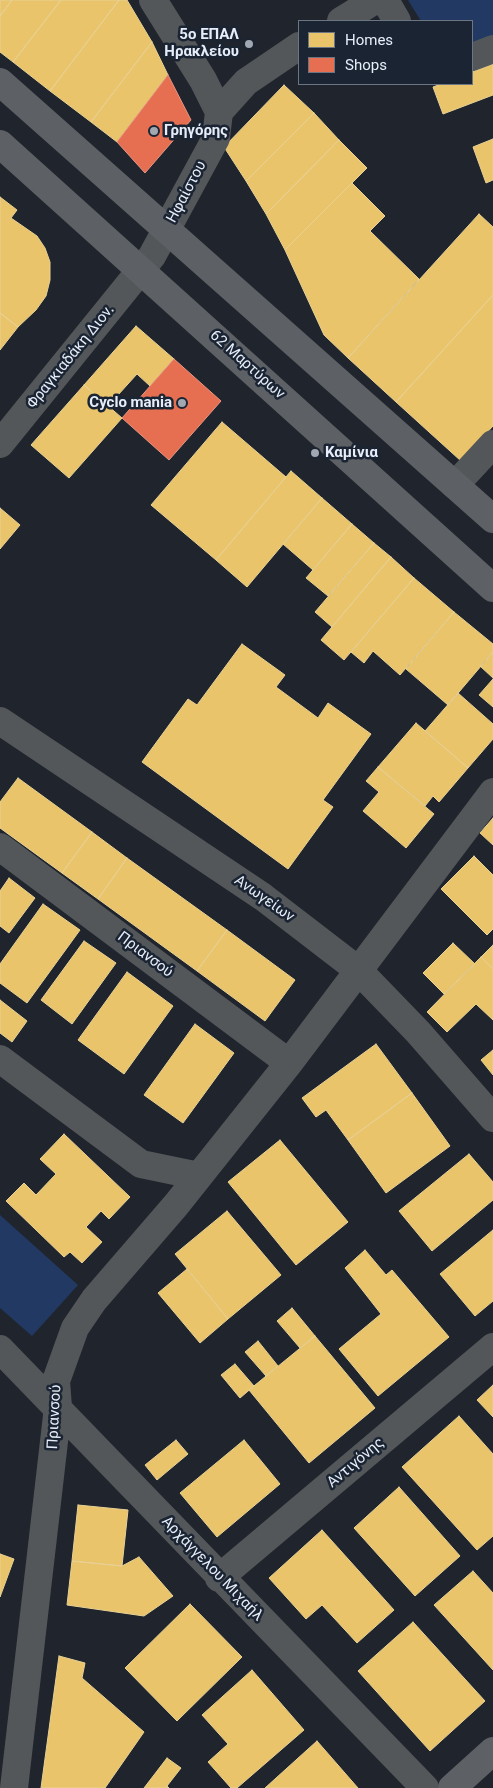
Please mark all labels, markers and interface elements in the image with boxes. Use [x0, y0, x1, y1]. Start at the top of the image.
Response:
legend [298, 20, 473, 85]
place label: 5ο ΕΠΑΛ Ηρακλείου [164, 26, 239, 61]
text: Homes [345, 31, 393, 49]
marker: 5ο ΕΠΑΛ Ηρακλείου [243, 38, 255, 50]
text: Shops [345, 56, 387, 74]
place label: Γρηγόρης [164, 122, 228, 140]
marker: Γρηγόρης [148, 125, 160, 137]
street label: Ηφαίστου [163, 158, 211, 226]
street label: Φραγκιαδάκη Διον. [24, 301, 118, 413]
street label: 62 Μαρτύρων [206, 327, 288, 403]
place label: Cyclo mania [89, 394, 172, 412]
marker: Cyclo mania [176, 397, 188, 409]
place label: Καμίνια [325, 444, 378, 462]
marker: Καμίνια [309, 447, 321, 459]
street label: Ανωγείων [231, 872, 297, 926]
street label: Πριανσού [114, 928, 176, 982]
street label: Πριανσού [44, 1384, 66, 1450]
street label: Αντιγόνης [324, 1434, 388, 1492]
street label: Αρχάγγελου Μιχαήλ [157, 1513, 267, 1625]

